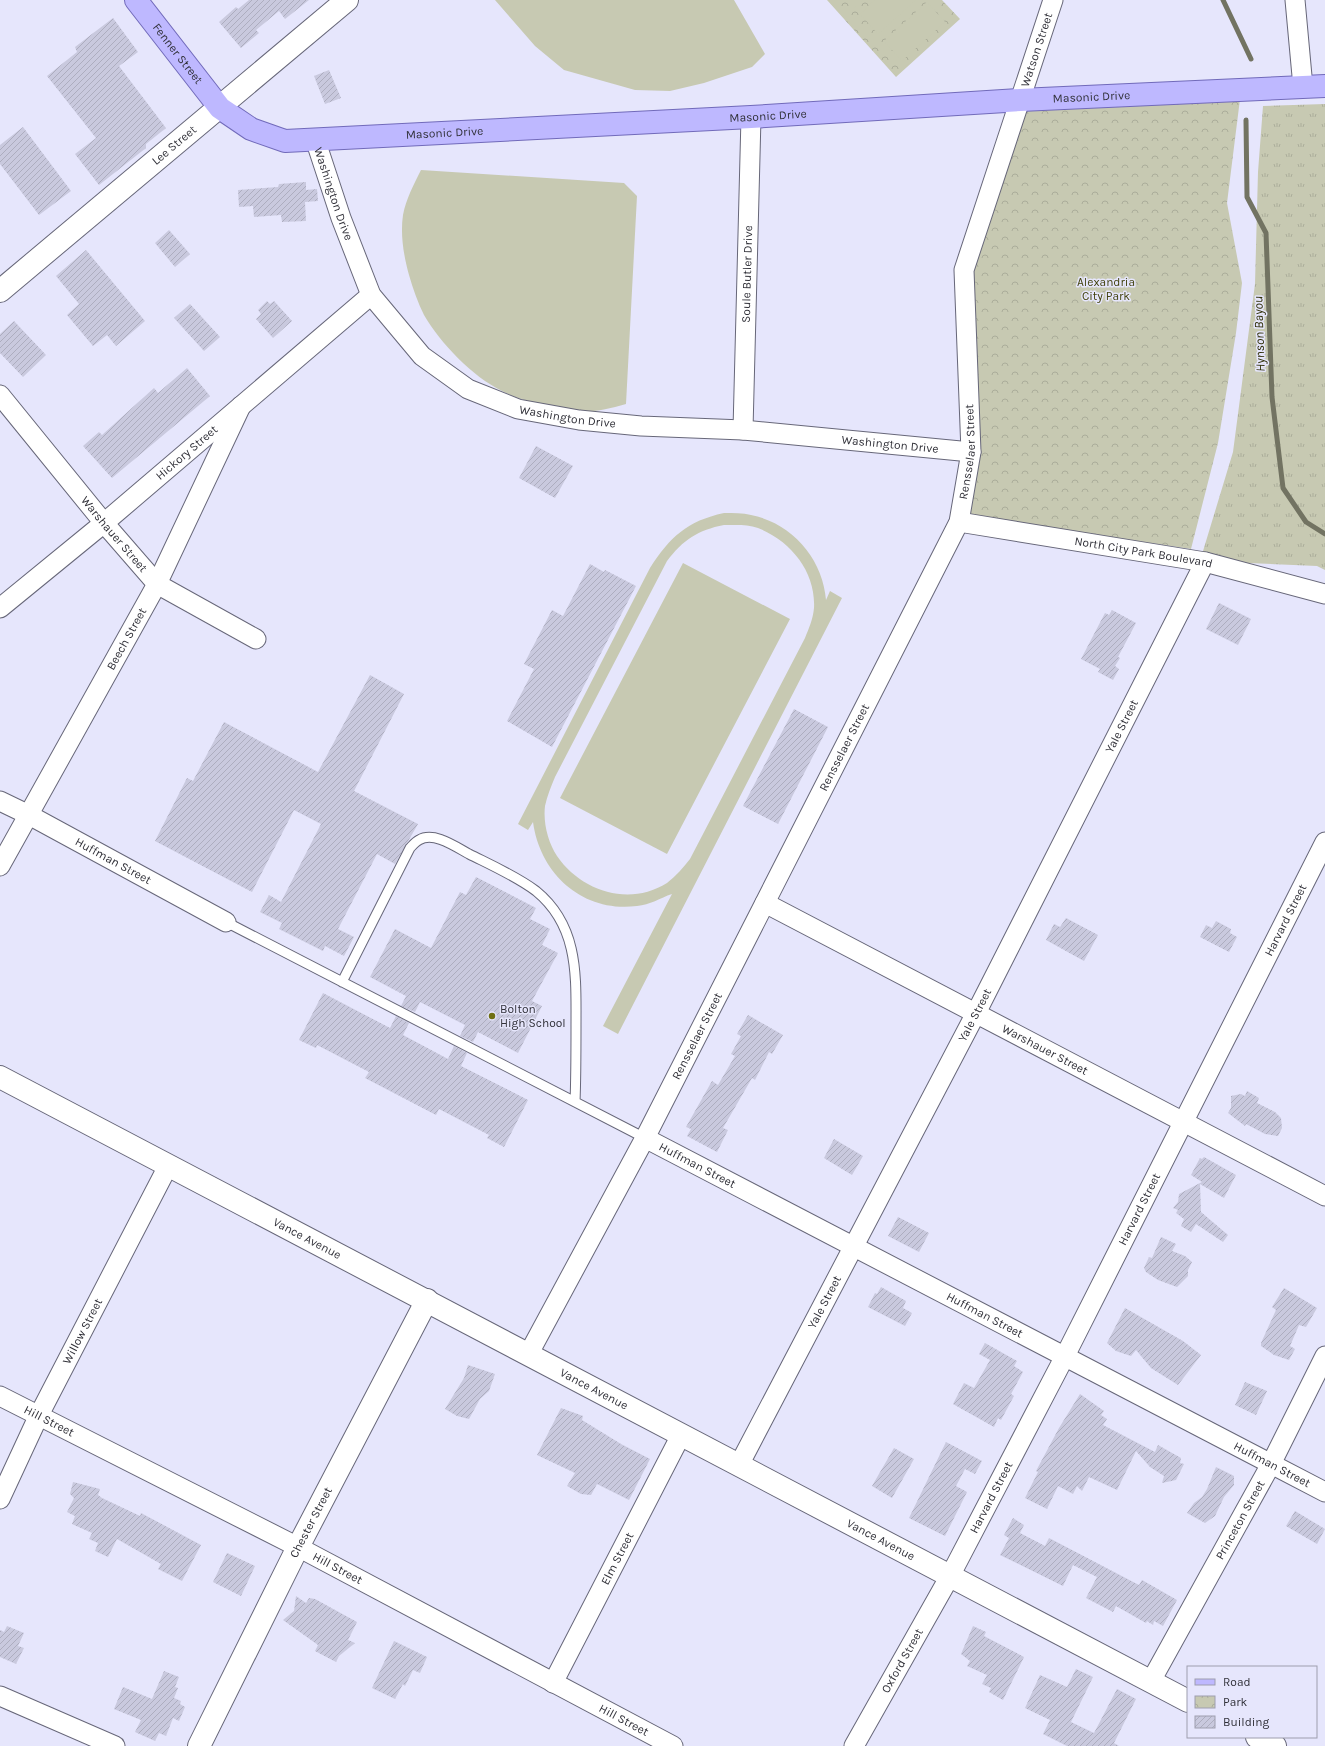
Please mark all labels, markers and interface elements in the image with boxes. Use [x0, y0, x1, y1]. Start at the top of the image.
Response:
street label: Watson Street [1018, 10, 1056, 89]
street label: Fenner Street [150, 21, 206, 87]
street label: Masonic Drive [1052, 88, 1131, 105]
street label: Masonic Drive [729, 106, 807, 125]
street label: Lee Street [149, 122, 199, 168]
street label: Masonic Drive [405, 124, 484, 142]
street label: Washington Drive [311, 146, 356, 242]
street label: Soule Butler Drive [739, 225, 755, 323]
park label: Alexandria City Park [1077, 275, 1135, 303]
water label: Hynson Bayou [1250, 296, 1268, 372]
street label: Washington Drive [518, 402, 616, 431]
street label: Rensselaer Street [956, 403, 978, 500]
street label: Hickory Street [153, 422, 221, 483]
street label: Washington Drive [841, 433, 939, 456]
street label: Warshauer Street [78, 493, 151, 575]
street label: North City Park Boulevard [1073, 534, 1214, 571]
street label: Beech Street [104, 605, 150, 672]
street label: Yale Street [1102, 697, 1141, 755]
street label: Rensselaer Street [816, 701, 872, 793]
street label: Huffman Street [73, 834, 154, 887]
street label: Harvard Street [1261, 881, 1310, 958]
street label: Yale Street [955, 986, 994, 1044]
street label: Rensselaer Street [669, 990, 725, 1082]
place label: Bolton High School [500, 1002, 566, 1030]
marker: Bolton High School [487, 1011, 497, 1021]
street label: Warshauer Street [1000, 1021, 1091, 1078]
street label: Huffman Street [657, 1140, 738, 1191]
street label: Harvard Street [1115, 1170, 1164, 1248]
street label: Vance Avenue [271, 1215, 344, 1262]
street label: Yale Street [805, 1273, 844, 1331]
street label: Huffman Street [944, 1289, 1026, 1341]
street label: Willow Street [60, 1296, 105, 1366]
street label: Vance Avenue [558, 1365, 631, 1413]
street label: Hill Street [22, 1402, 77, 1440]
street label: Huffman Street [1231, 1439, 1313, 1490]
street label: Harvard Street [967, 1459, 1016, 1536]
street label: Princeton Street [1213, 1478, 1268, 1562]
street label: Chester Street [287, 1484, 335, 1560]
street label: Vance Avenue [844, 1516, 917, 1563]
street label: Elm Street [598, 1530, 637, 1587]
street label: Hill Street [310, 1549, 365, 1587]
street label: Oxford Street [878, 1626, 926, 1695]
legend [1187, 1666, 1317, 1738]
text: Road [1223, 1675, 1251, 1689]
text: Park [1223, 1695, 1248, 1709]
street label: Hill Street [597, 1701, 652, 1739]
text: Building [1223, 1715, 1270, 1729]

